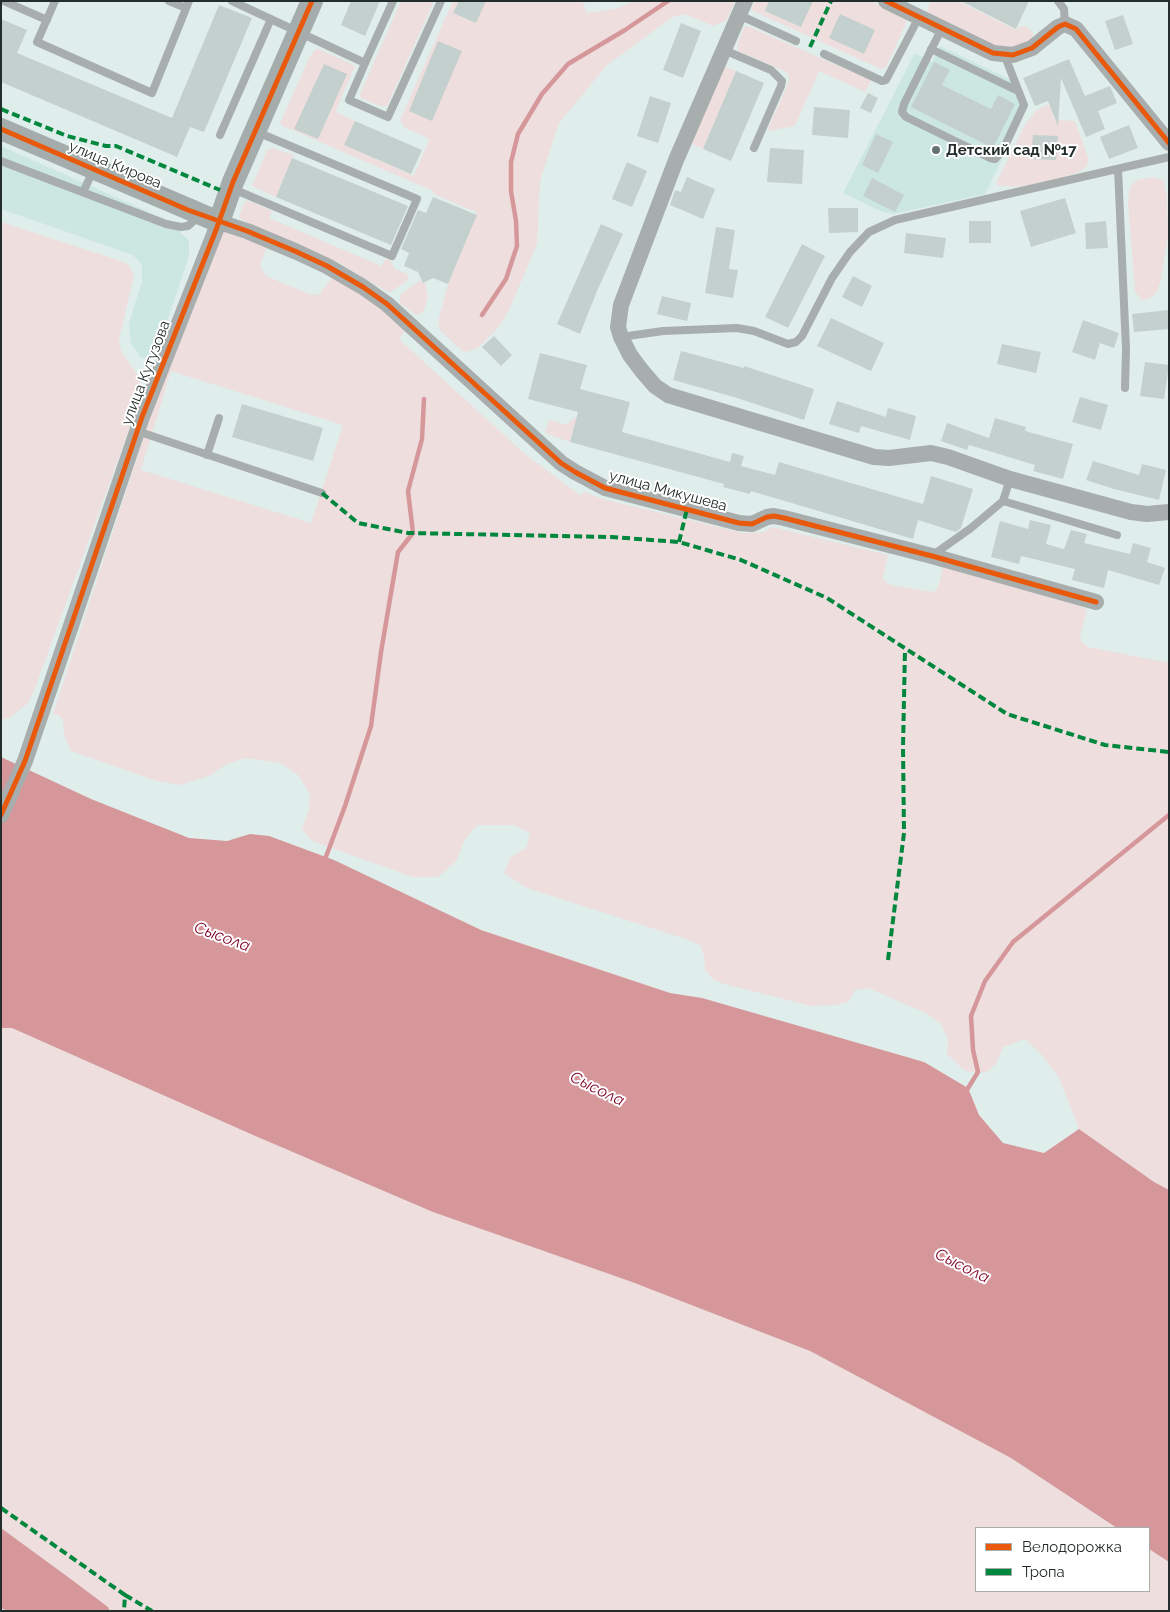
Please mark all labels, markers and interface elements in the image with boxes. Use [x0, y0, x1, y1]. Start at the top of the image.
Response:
street label: улица Кирова [66, 137, 164, 193]
place label: Детский сад №17 [946, 141, 1077, 159]
marker: Детский сад №17 [930, 144, 942, 156]
street label: улица Кутузова [118, 318, 174, 428]
street label: улица Микушева [607, 467, 729, 515]
water label: Сысола [191, 918, 253, 956]
water label: Сысола [567, 1068, 627, 1110]
water label: Сысола [932, 1245, 992, 1287]
legend [975, 1527, 1150, 1592]
text: Велодорожка [1022, 1538, 1122, 1556]
text: Тропа [1022, 1563, 1065, 1581]

